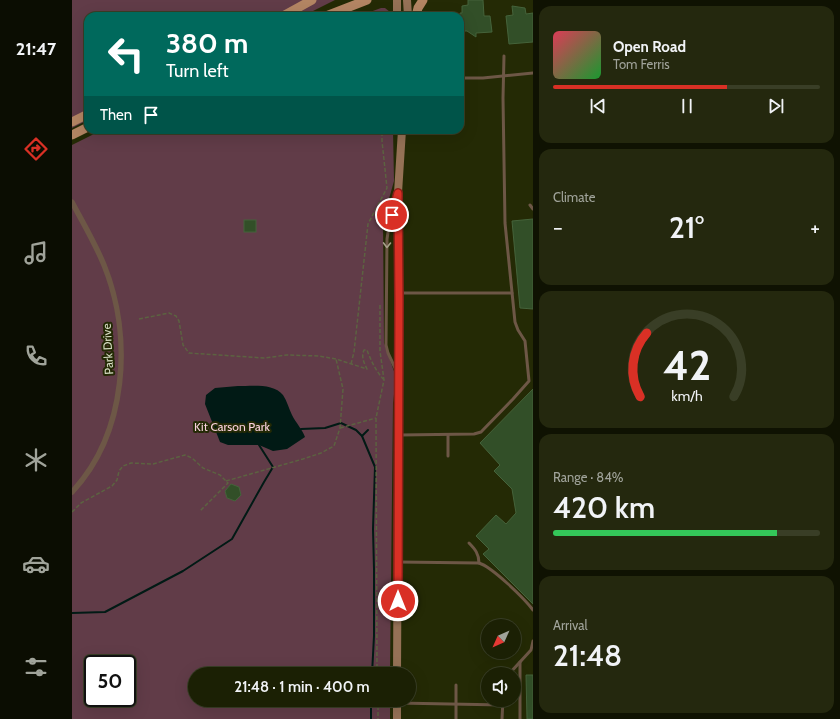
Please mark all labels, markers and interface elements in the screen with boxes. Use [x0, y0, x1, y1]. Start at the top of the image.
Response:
text: 380 m [166, 26, 248, 60]
icon: left [100, 28, 152, 80]
text: 21:47 [16, 38, 56, 60]
text: Open Road [613, 38, 686, 56]
text: Tom Ferris [613, 56, 670, 72]
text: Turn left [166, 60, 229, 82]
icon: previous [587, 95, 609, 117]
icon: pause [676, 95, 698, 117]
icon: next [765, 95, 787, 117]
icon: arrive [140, 104, 162, 126]
text: Then [100, 106, 132, 124]
icon: directions [22, 135, 50, 163]
text: Climate [553, 189, 595, 205]
pin [375, 198, 409, 232]
icon: arrive [381, 204, 403, 226]
text: 21° [669, 209, 704, 246]
text: − [553, 214, 563, 241]
text: + [810, 214, 820, 241]
icon: music [22, 239, 50, 267]
one-way arrow [383, 242, 391, 248]
street label: Park Drive [99, 323, 116, 375]
text: 42 [663, 340, 710, 390]
icon: phone [22, 342, 50, 370]
text: km/h [671, 387, 702, 405]
park label: Kit Carson Park [194, 419, 271, 434]
icon: climate [22, 446, 50, 474]
text: Range · 84% [553, 469, 623, 485]
text: 420 km [553, 489, 655, 526]
icon: car [22, 550, 50, 578]
position arrow [377, 580, 419, 622]
text: Arrival [553, 617, 588, 633]
north arrow [481, 619, 521, 659]
map controls [481, 619, 521, 707]
text: 21:48 [553, 637, 622, 674]
icon: filters [22, 653, 50, 681]
speed limit sign: 50 [84, 655, 136, 707]
button: sound [481, 667, 521, 707]
text: 21:48 · 1 min · 400 m [234, 678, 370, 696]

